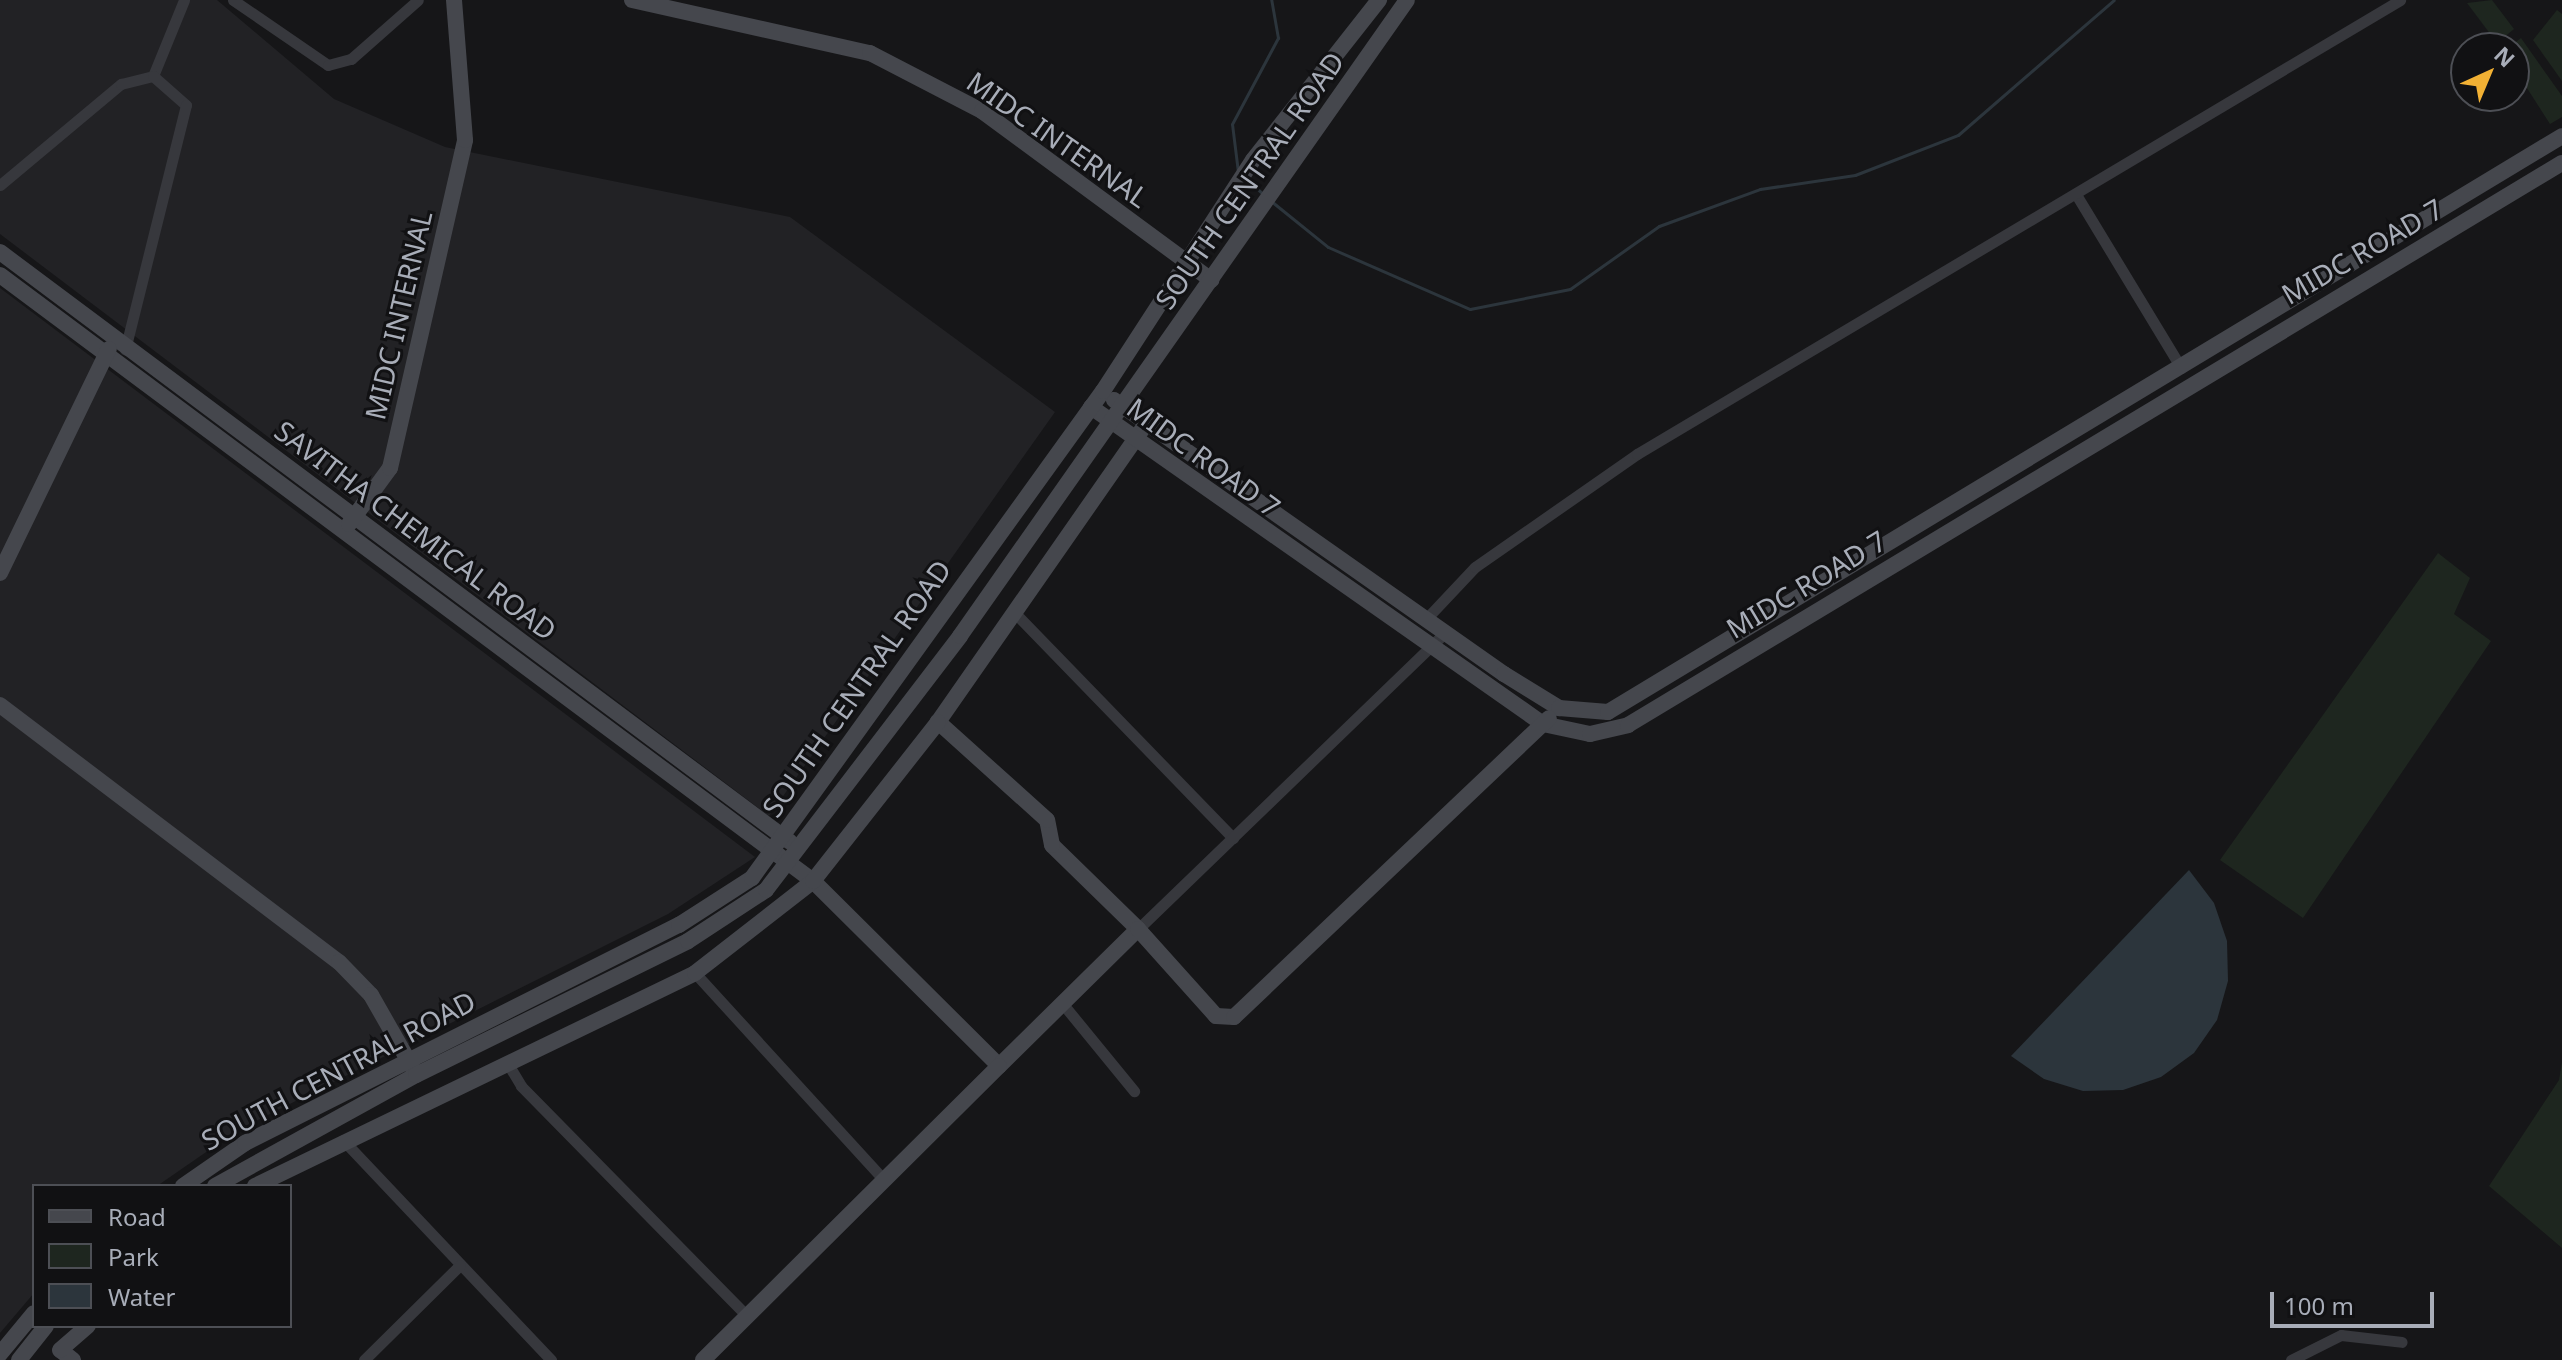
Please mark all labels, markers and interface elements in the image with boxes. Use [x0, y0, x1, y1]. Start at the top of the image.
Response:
north arrow [2450, 32, 2530, 112]
text: N [2488, 39, 2522, 73]
street label: SOUTH CENTRAL ROAD [1148, 45, 1350, 315]
street label: MIDC INTERNAL [961, 64, 1155, 214]
street label: MIDC ROAD 7 [2275, 191, 2449, 311]
street label: MIDC INTERNAL [358, 207, 438, 423]
street label: MIDC ROAD 7 [1121, 390, 1287, 524]
street label: SAVITHA CHEMICAL ROAD [269, 413, 563, 647]
street label: MIDC ROAD 7 [1720, 523, 1892, 645]
street label: SOUTH CENTRAL ROAD [755, 553, 957, 823]
street label: SOUTH CENTRAL ROAD [195, 983, 481, 1157]
legend [32, 1184, 292, 1328]
text: Road [108, 1200, 166, 1233]
text: Park [108, 1240, 159, 1273]
scale bar [2274, 1276, 2438, 1326]
text: Water [108, 1280, 175, 1313]
text: 100 m [2284, 1289, 2354, 1322]

